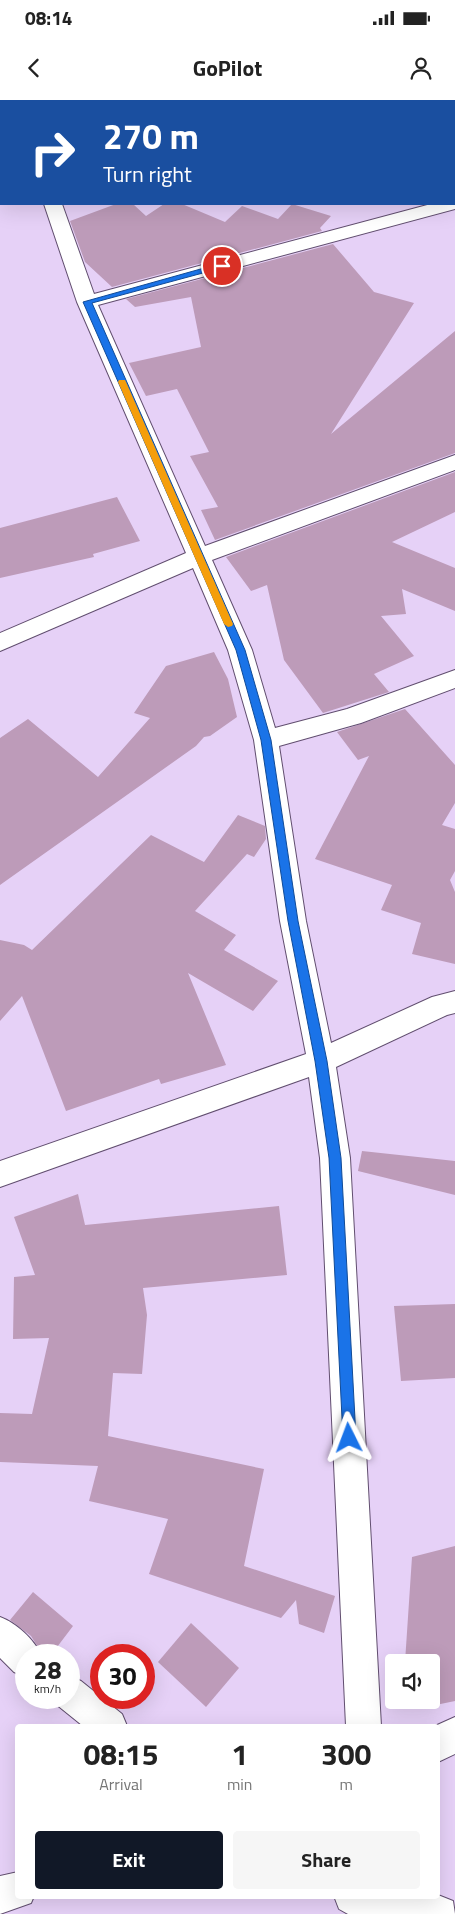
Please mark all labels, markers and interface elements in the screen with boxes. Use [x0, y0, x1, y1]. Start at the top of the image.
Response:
text: 08:14 [25, 3, 72, 32]
text: GoPilot [193, 51, 262, 85]
icon: back [20, 54, 48, 82]
icon: person [407, 54, 435, 82]
text: 270 m [103, 109, 199, 163]
icon: right [20, 120, 85, 185]
text: Turn right [103, 157, 192, 191]
pin [201, 245, 243, 287]
icon: arrive [208, 252, 236, 280]
position arrow [322, 1411, 374, 1463]
speed limit sign: 30 [90, 1644, 155, 1709]
text: 28 [33, 1651, 62, 1689]
map controls [385, 1654, 440, 1709]
button: sound [385, 1654, 440, 1709]
text: km/h [34, 1679, 61, 1698]
text: 08:15 [84, 1731, 158, 1777]
text: 1 [231, 1731, 248, 1777]
text: 300 [321, 1731, 371, 1777]
text: Arrival [99, 1772, 143, 1796]
text: min [227, 1772, 252, 1796]
text: m [340, 1772, 353, 1796]
button: Exit [35, 1831, 223, 1889]
button: Share [233, 1831, 420, 1889]

